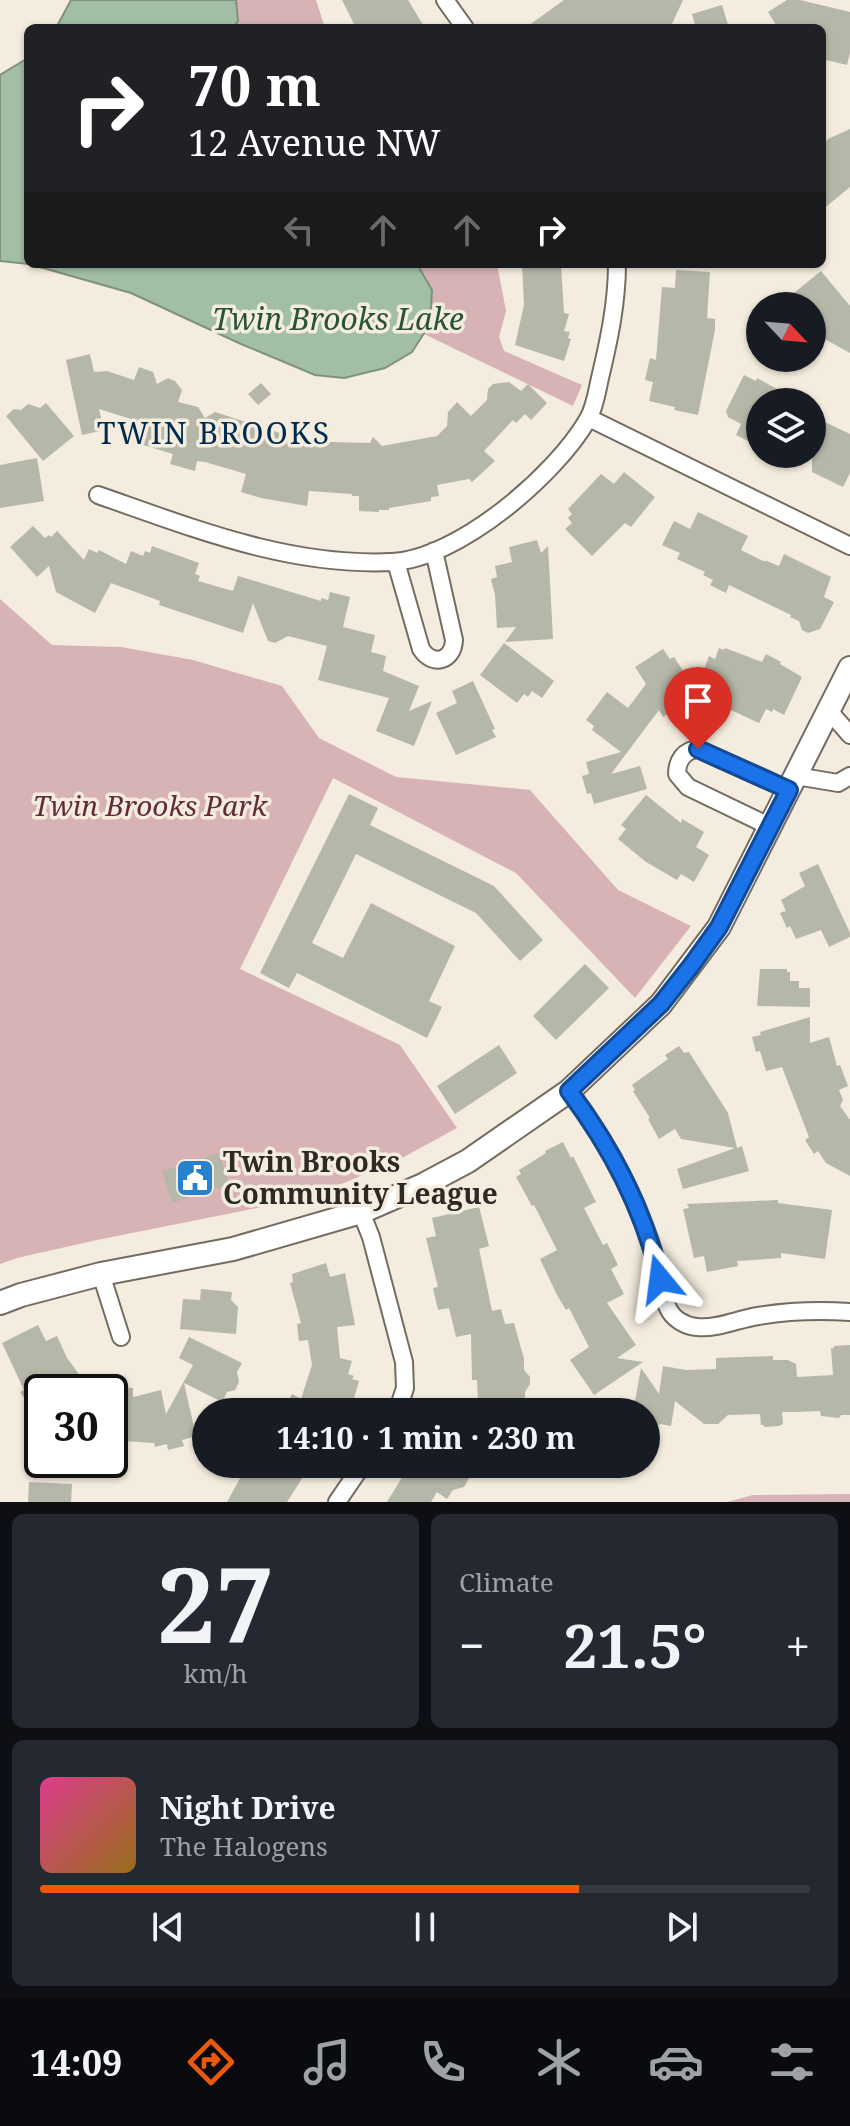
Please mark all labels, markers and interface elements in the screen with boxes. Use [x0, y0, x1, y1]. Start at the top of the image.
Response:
text: 70 m [188, 46, 321, 122]
icon: right [56, 56, 160, 160]
text: 12 Avenue NW [188, 118, 441, 167]
icon: left [277, 208, 321, 252]
icon: ahead [361, 208, 405, 252]
icon: ahead [445, 208, 489, 252]
icon: right [529, 208, 573, 252]
north arrow [746, 292, 826, 372]
map controls [746, 292, 826, 468]
water label: Twin Brooks Lake [212, 298, 464, 339]
button: layers [746, 388, 826, 468]
district label: TWIN BROOKS [97, 412, 331, 453]
pin [664, 667, 732, 749]
icon: arrive [676, 679, 720, 723]
park label: Twin Brooks Park [33, 786, 268, 824]
place label: Twin Brooks Community League [223, 1142, 498, 1212]
public building icon: Twin Brooks Community League [174, 1157, 216, 1199]
position arrow [618, 1237, 702, 1321]
speed limit sign: 30 [24, 1374, 128, 1478]
text: 14:10 · 1 min · 230 m [277, 1417, 575, 1458]
text: 27 [157, 1532, 274, 1673]
text: Climate [459, 1564, 554, 1600]
text: 21.5° [563, 1604, 707, 1686]
text: − [459, 1615, 484, 1675]
text: + [785, 1615, 810, 1675]
text: km/h [184, 1655, 247, 1691]
text: Night Drive [160, 1787, 336, 1828]
text: The Halogens [160, 1828, 328, 1864]
icon: previous [146, 1905, 190, 1949]
icon: pause [403, 1905, 447, 1949]
icon: next [660, 1905, 704, 1949]
icon: directions [183, 2034, 239, 2090]
icon: music [299, 2034, 355, 2090]
icon: phone [415, 2034, 471, 2090]
icon: climate [531, 2034, 587, 2090]
icon: car [648, 2034, 704, 2090]
icon: filters [764, 2034, 820, 2090]
text: 14:09 [30, 2038, 122, 2087]

